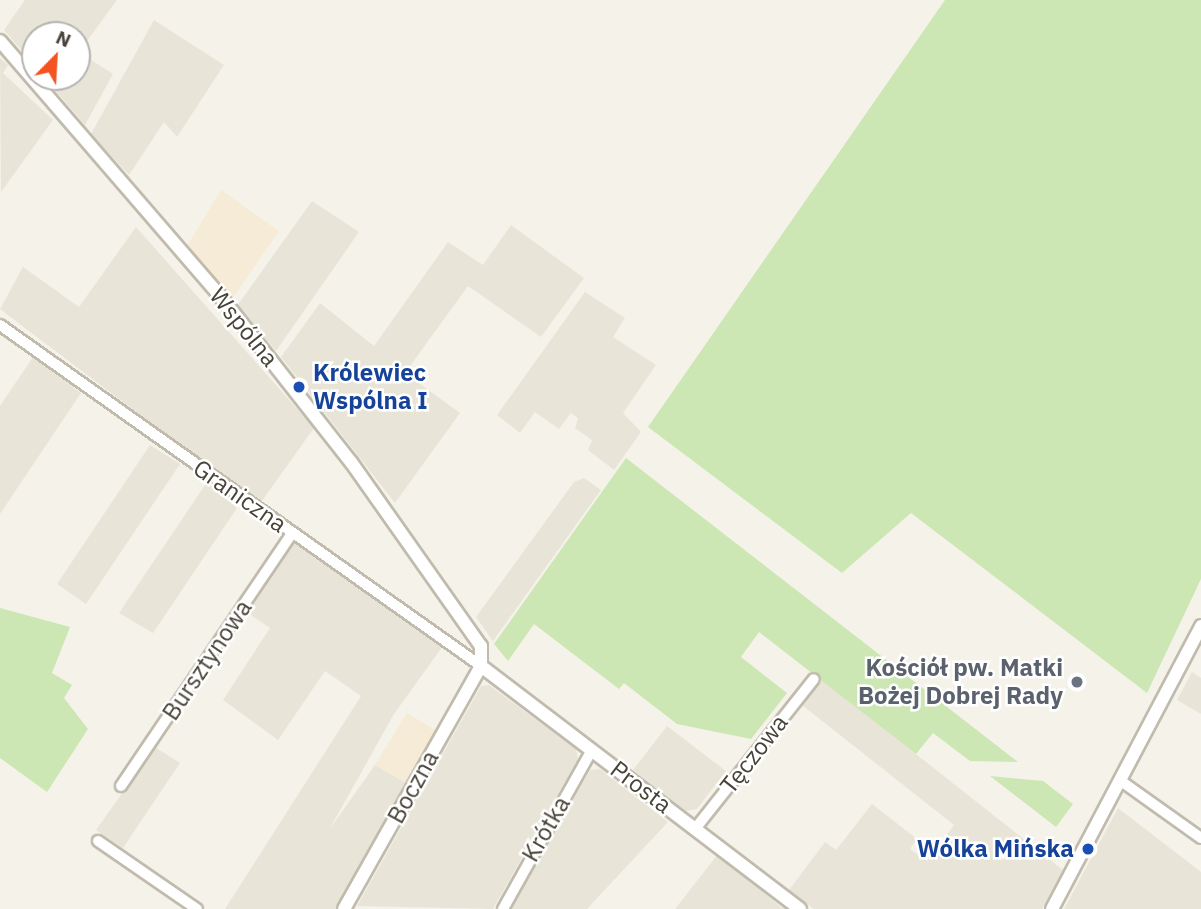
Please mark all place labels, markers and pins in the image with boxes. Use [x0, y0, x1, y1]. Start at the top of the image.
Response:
place label: Królewiec Wspólna I [313, 359, 428, 415]
marker: Królewiec Wspólna I [291, 379, 307, 395]
place label: Kościół pw. Matki Bożej Dobrej Rady [858, 654, 1063, 710]
marker: Kościół pw. Matki Bożej Dobrej Rady [1069, 674, 1085, 690]
place label: Wólka Mińska [917, 835, 1074, 863]
marker: Wólka Mińska [1080, 841, 1096, 857]

